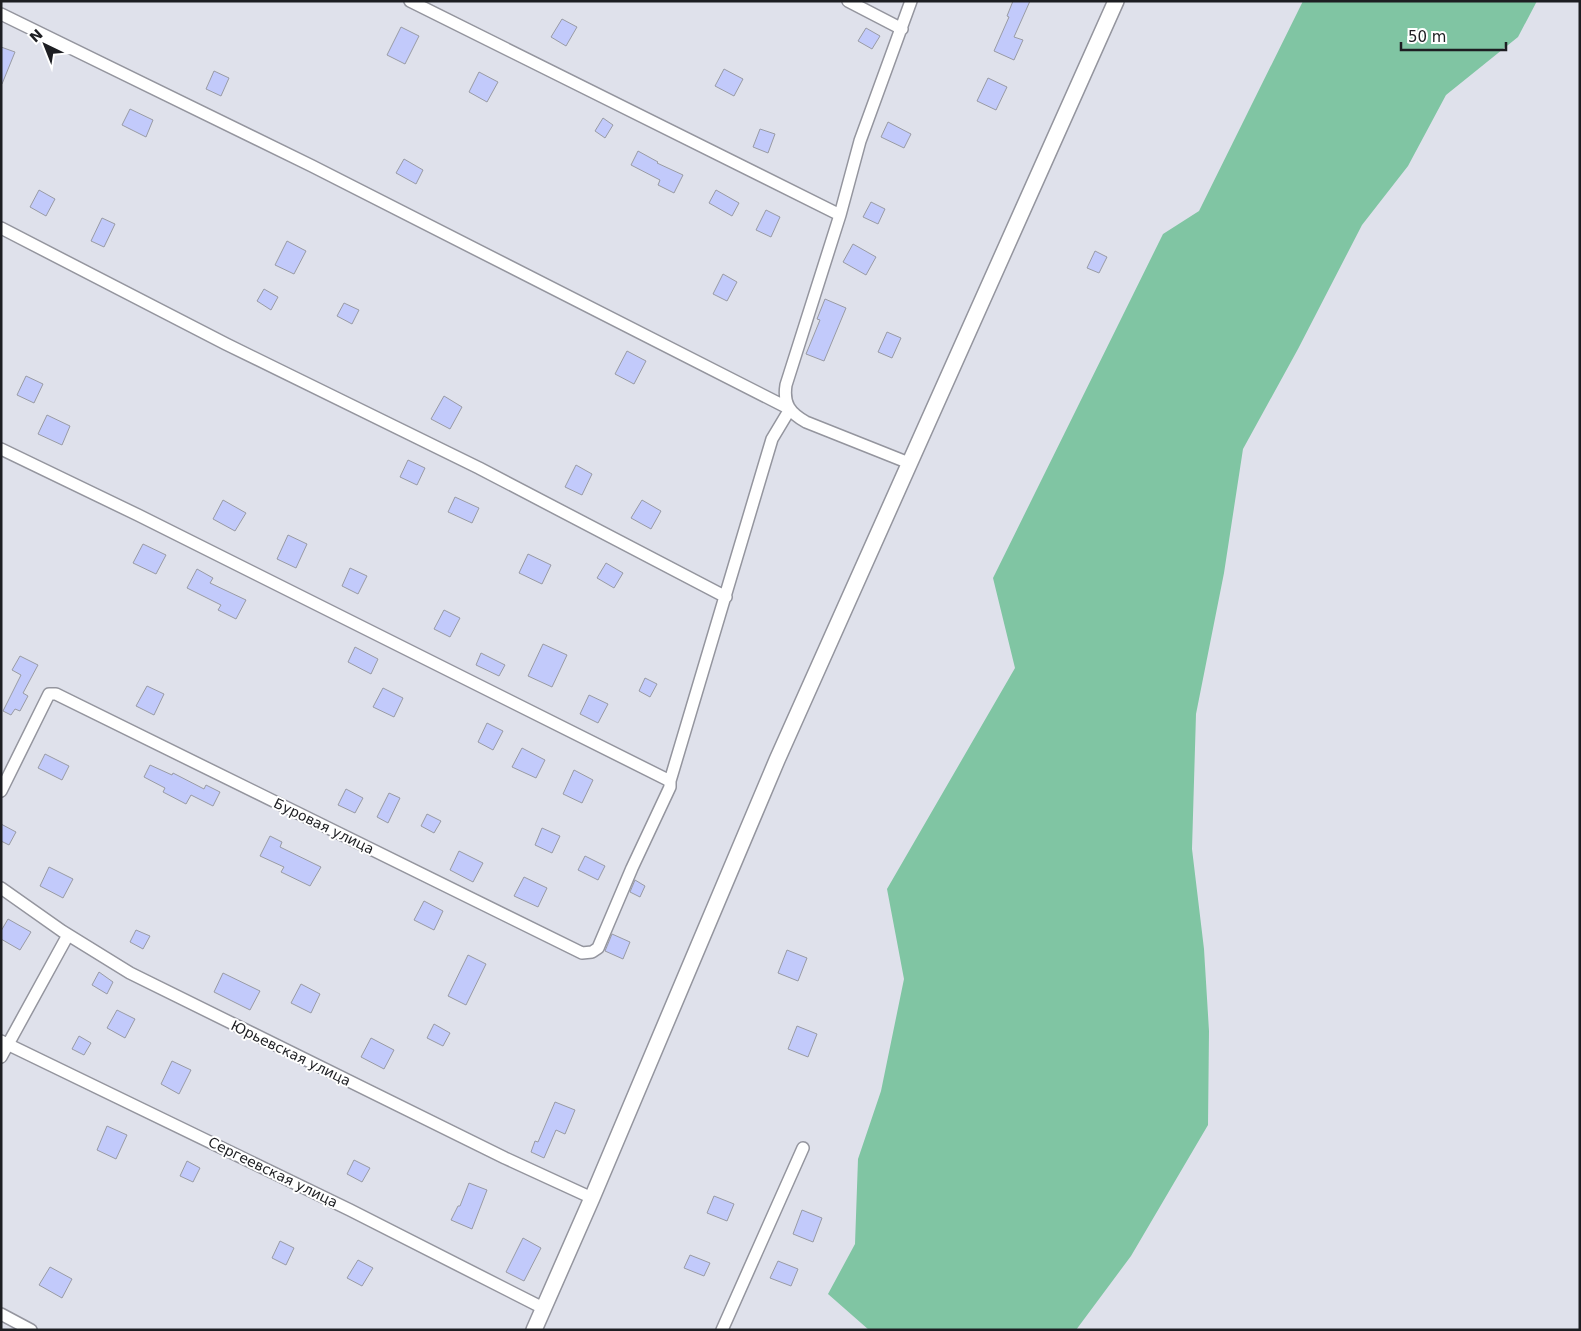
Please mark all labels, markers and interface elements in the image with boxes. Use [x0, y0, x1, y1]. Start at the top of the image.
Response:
north arrow [20, 20, 70, 70]
scale bar [1401, 20, 1506, 52]
text: N [26, 26, 46, 45]
text: 50 m [1408, 28, 1446, 46]
street label: Буровая улица [271, 795, 377, 857]
street label: Юрьевская улица [229, 1017, 353, 1089]
street label: Сергеевская улица [206, 1134, 340, 1210]

